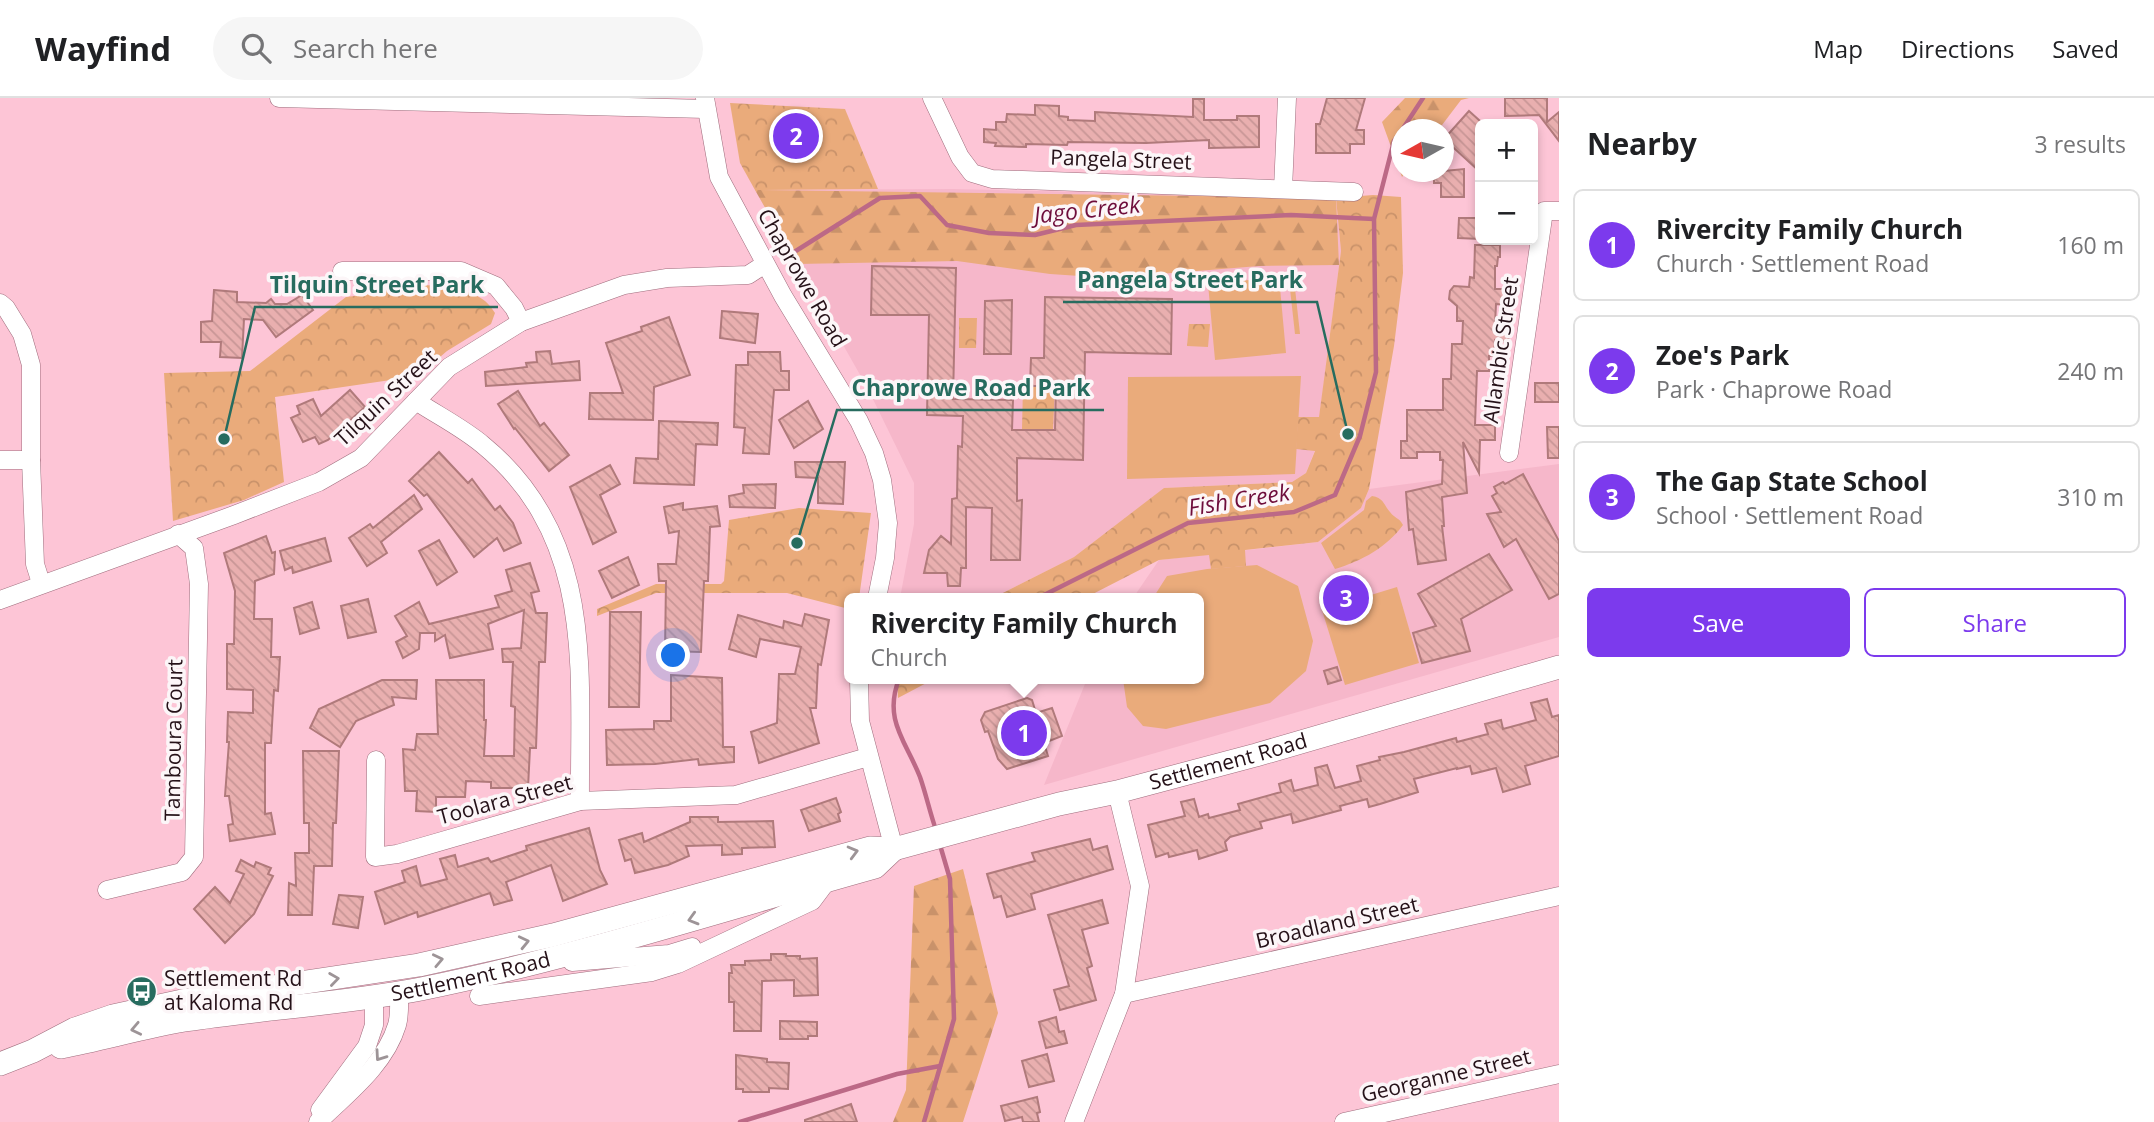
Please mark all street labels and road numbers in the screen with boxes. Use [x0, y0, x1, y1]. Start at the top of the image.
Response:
street label: Pangela Street [1050, 143, 1192, 175]
street label: Chaprowe Road [752, 203, 854, 352]
street label: Allambic Street [1476, 275, 1524, 425]
street label: Tilquin Street [328, 343, 442, 452]
street label: Tamboura Court [158, 659, 188, 821]
street label: Settlement Road [1146, 726, 1310, 796]
street label: Toolara Street [434, 768, 575, 830]
street label: Broadland Street [1253, 890, 1421, 954]
street label: Settlement Road [389, 944, 553, 1007]
street label: Georganne Street [1358, 1042, 1533, 1108]

